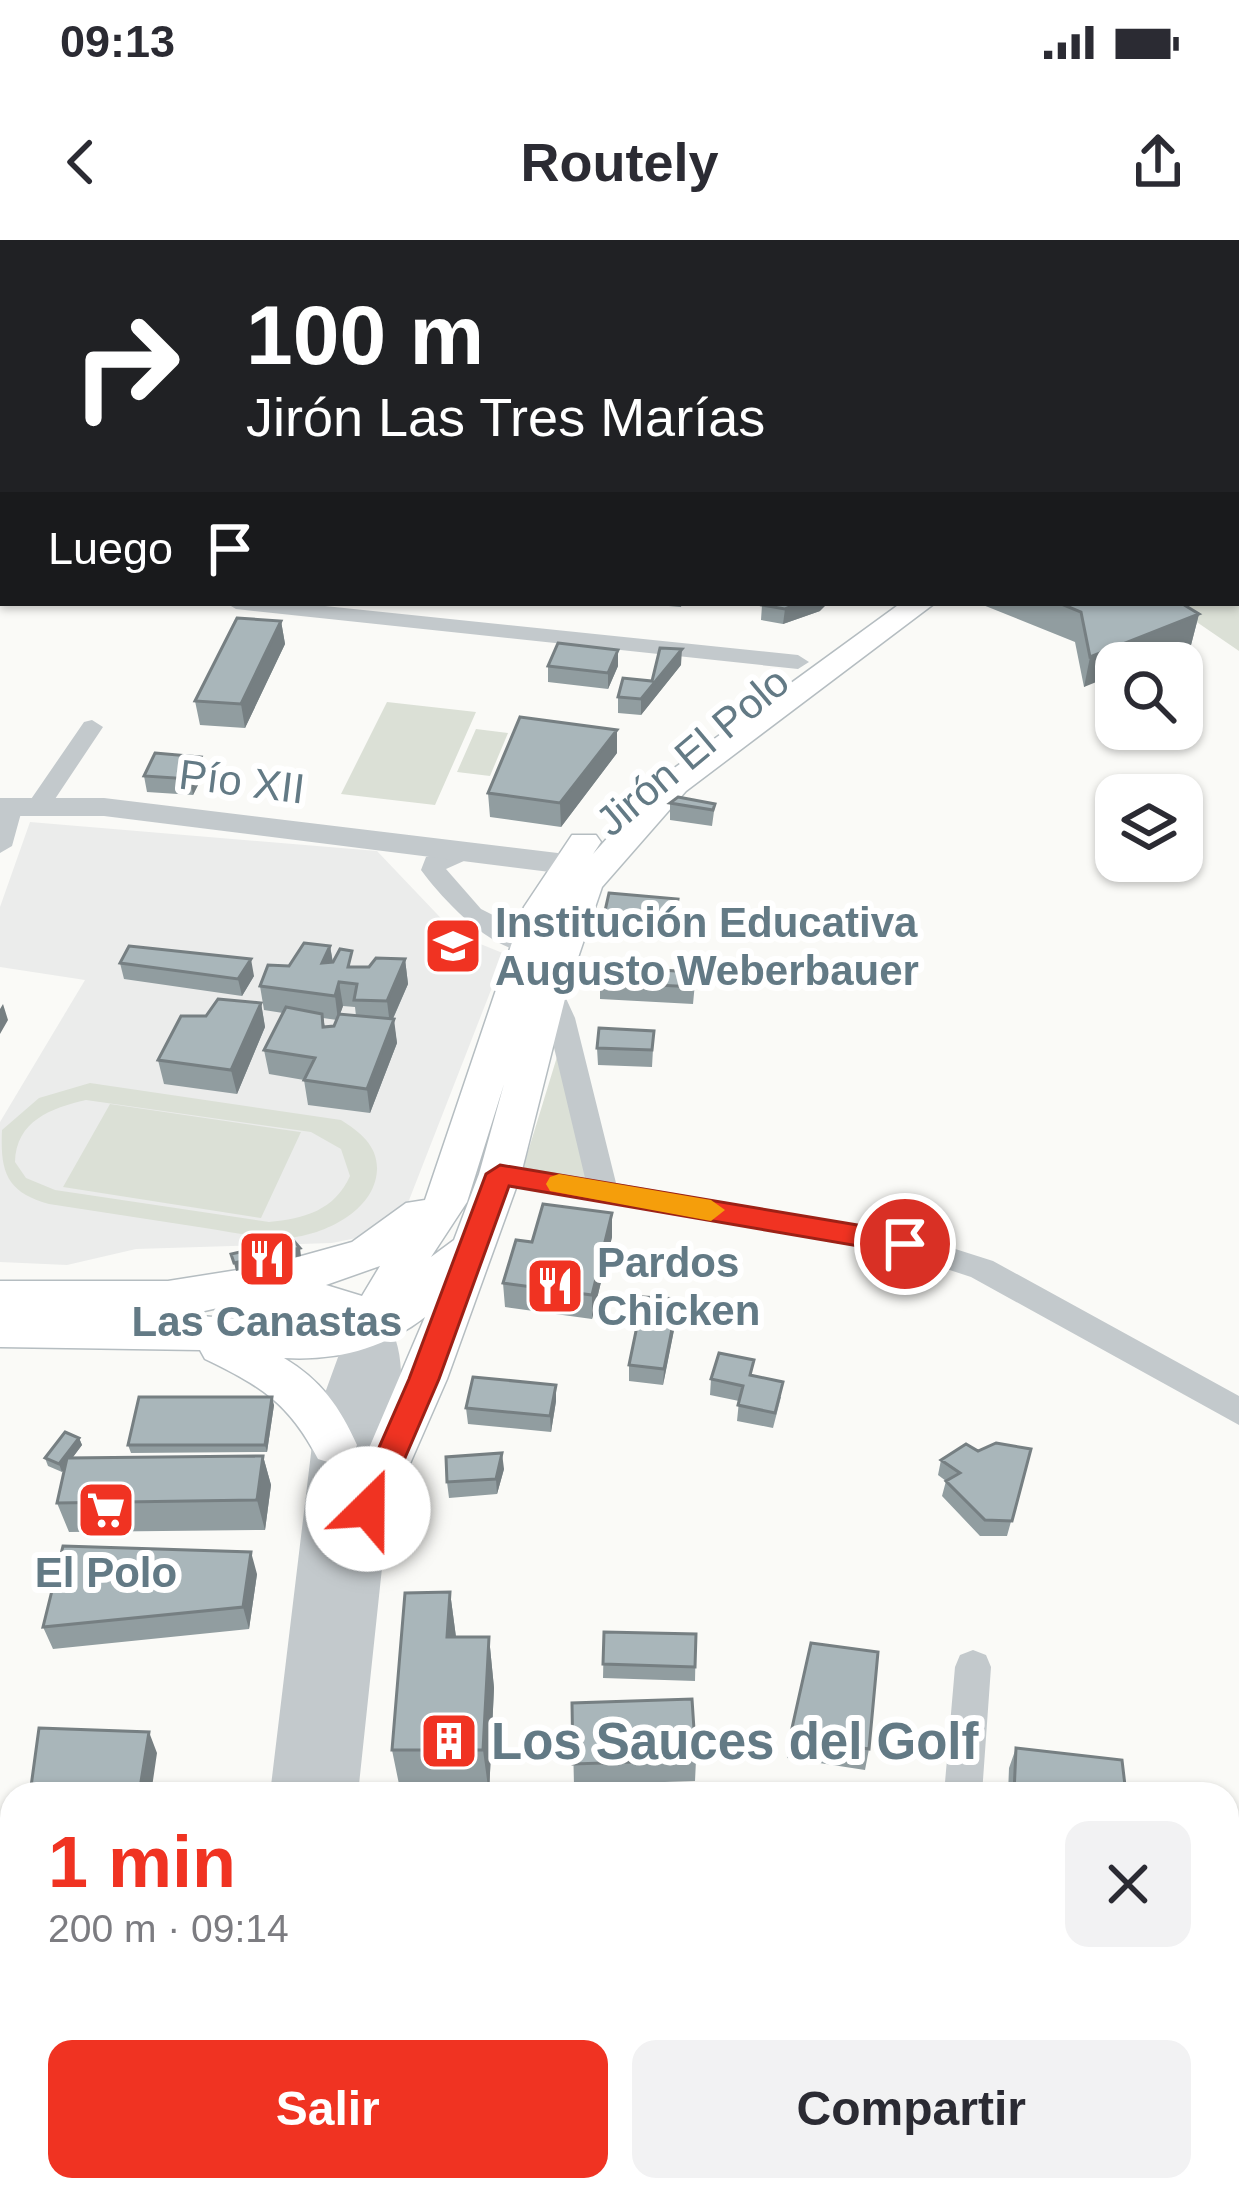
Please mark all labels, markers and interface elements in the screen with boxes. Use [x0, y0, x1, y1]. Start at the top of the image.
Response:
text: 09:13 [60, 16, 175, 67]
icon: back [48, 129, 114, 195]
icon: share [1125, 129, 1191, 195]
text: Routely [520, 132, 719, 192]
icon: right [48, 288, 204, 444]
text: 100 m [246, 288, 484, 382]
text: Jirón Las Tres Marías [246, 387, 765, 447]
icon: arrive [197, 516, 263, 582]
text: Luego [48, 523, 173, 574]
map controls [1095, 642, 1203, 882]
button: search [1095, 642, 1203, 750]
street label: Jirón El Polo [587, 658, 798, 845]
street label: Pío XII [177, 750, 307, 813]
button: layers [1095, 774, 1203, 882]
place label: Institución Educativa Augusto Weberbauer [495, 899, 919, 994]
school or university icon: Institución Educativa Augusto Weberbauer [422, 915, 484, 977]
pin [854, 1193, 956, 1295]
icon: arrive [872, 1211, 938, 1277]
restaurant icon: Las Canastas [236, 1228, 298, 1290]
place label: Pardos Chicken [597, 1239, 760, 1334]
restaurant icon: Pardos Chicken [524, 1255, 586, 1317]
place label: Las Canastas [132, 1298, 402, 1345]
position arrow [305, 1446, 431, 1572]
supermarket icon: El Polo [75, 1479, 137, 1541]
place label: El Polo [35, 1549, 177, 1596]
building icon: Los Sauces del Golf [418, 1710, 480, 1772]
place label: Los Sauces del Golf [491, 1713, 979, 1770]
button: close [1065, 1821, 1191, 1947]
text: 1 min [48, 1822, 236, 1902]
text: 200 m · 09:14 [48, 1907, 289, 1950]
button: Salir [48, 2040, 608, 2178]
button: Compartir [632, 2040, 1191, 2178]

